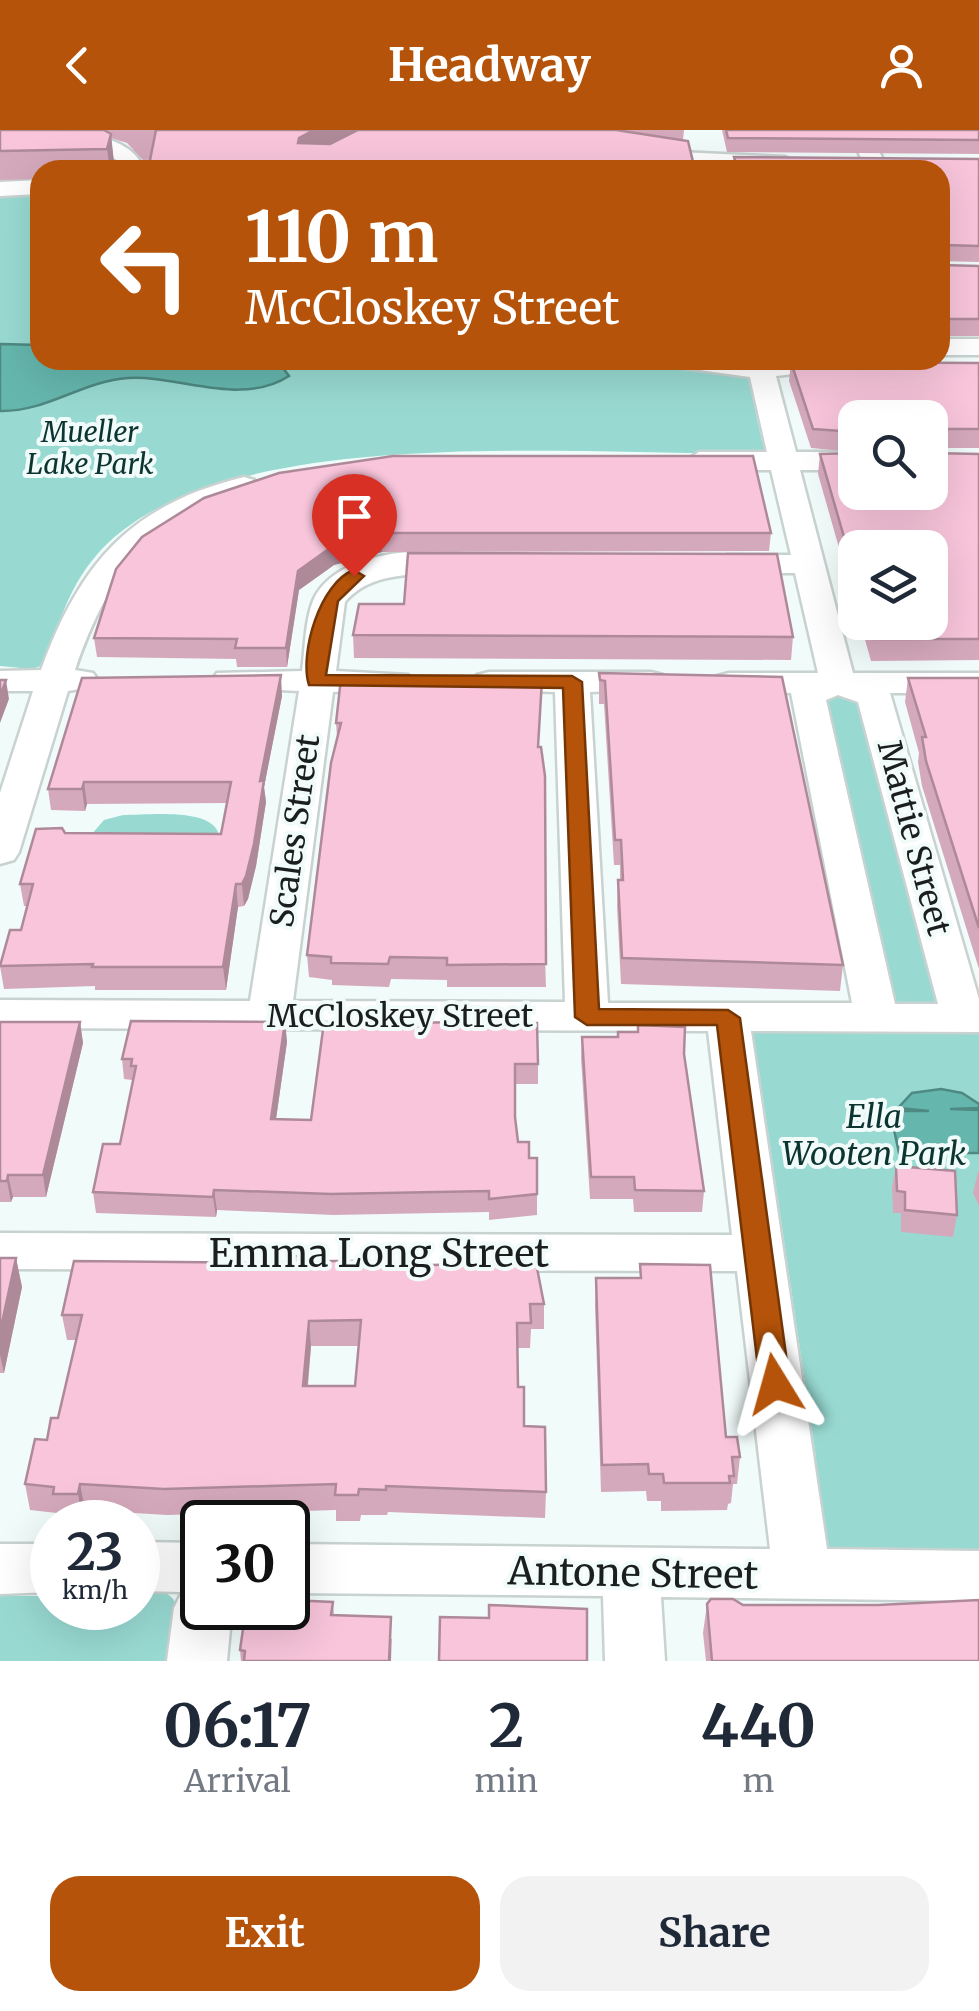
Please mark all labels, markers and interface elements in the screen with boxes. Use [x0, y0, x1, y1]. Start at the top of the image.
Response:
text: Headway [388, 37, 591, 93]
icon: back [50, 38, 105, 93]
icon: person [874, 38, 929, 93]
text: 110 m [245, 193, 438, 281]
icon: left [80, 200, 210, 330]
text: McCloskey Street [245, 280, 620, 336]
map controls [838, 400, 948, 640]
button: search [838, 400, 948, 510]
park label: Mueller Lake Park [26, 414, 154, 482]
pin [312, 474, 397, 577]
icon: arrive [327, 489, 382, 544]
button: layers [838, 530, 948, 640]
street label: Scales Street [262, 731, 328, 930]
street label: Mattie Street [869, 736, 959, 940]
street label: McCloskey Street [267, 996, 534, 1036]
park label: Ella Wooten Park [782, 1097, 967, 1174]
street label: Emma Long Street [209, 1230, 549, 1278]
position arrow [723, 1332, 827, 1436]
speed limit sign: 30 [180, 1500, 310, 1630]
text: 23 [67, 1521, 123, 1584]
street label: Antone Street [506, 1547, 759, 1599]
text: km/h [62, 1574, 128, 1606]
text: 06:17 [163, 1688, 312, 1763]
text: 2 [489, 1688, 524, 1763]
text: 440 [701, 1688, 816, 1763]
text: Arrival [184, 1761, 291, 1801]
text: min [475, 1761, 538, 1801]
text: m [743, 1761, 774, 1801]
button: Exit [50, 1876, 480, 1991]
button: Share [500, 1876, 929, 1991]

